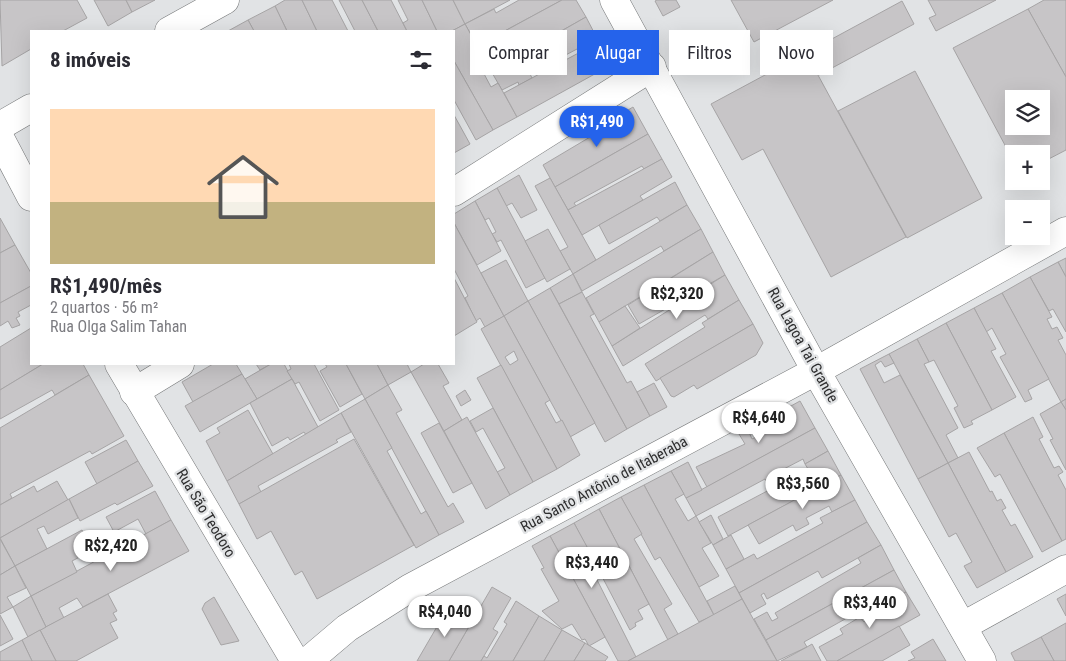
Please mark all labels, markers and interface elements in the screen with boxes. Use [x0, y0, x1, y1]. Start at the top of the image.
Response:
chip: Comprar [470, 30, 567, 75]
chip: Alugar [577, 30, 659, 75]
chip: Filtros [669, 30, 750, 75]
chip: Novo [760, 30, 833, 75]
icon: filters [407, 46, 435, 74]
text: 8 imóveis [50, 48, 131, 72]
map controls [1005, 90, 1050, 245]
button: layers [1005, 90, 1050, 135]
pin: R$1,490 [551, 106, 643, 148]
text: R$1,490 [570, 112, 624, 131]
icon: home [198, 142, 288, 232]
button: + [1005, 145, 1050, 190]
button: − [1005, 200, 1050, 245]
text: R$1,490/mês [50, 274, 162, 298]
pin: R$2,320 [631, 278, 723, 320]
text: R$2,320 [650, 284, 704, 303]
street label: Rua Lagoa Tai Grande [764, 284, 842, 406]
text: 2 quartos · 56 m² [50, 298, 158, 317]
text: Rua Olga Salim Tahan [50, 317, 187, 336]
pin: R$4,640 [713, 402, 805, 444]
text: R$4,640 [732, 408, 786, 427]
street label: Rua Santo Antônio de Itaberaba [517, 432, 691, 536]
street label: Rua São Teodoro [173, 465, 239, 561]
pin: R$3,560 [757, 468, 849, 510]
text: R$3,560 [776, 474, 830, 493]
pin: R$2,420 [65, 530, 157, 572]
text: R$2,420 [84, 536, 138, 555]
pin: R$3,440 [546, 546, 638, 589]
text: R$3,440 [565, 553, 619, 572]
pin: R$3,440 [824, 586, 916, 629]
text: R$3,440 [843, 593, 897, 612]
pin: R$4,040 [399, 596, 491, 638]
text: R$4,040 [418, 602, 472, 621]

